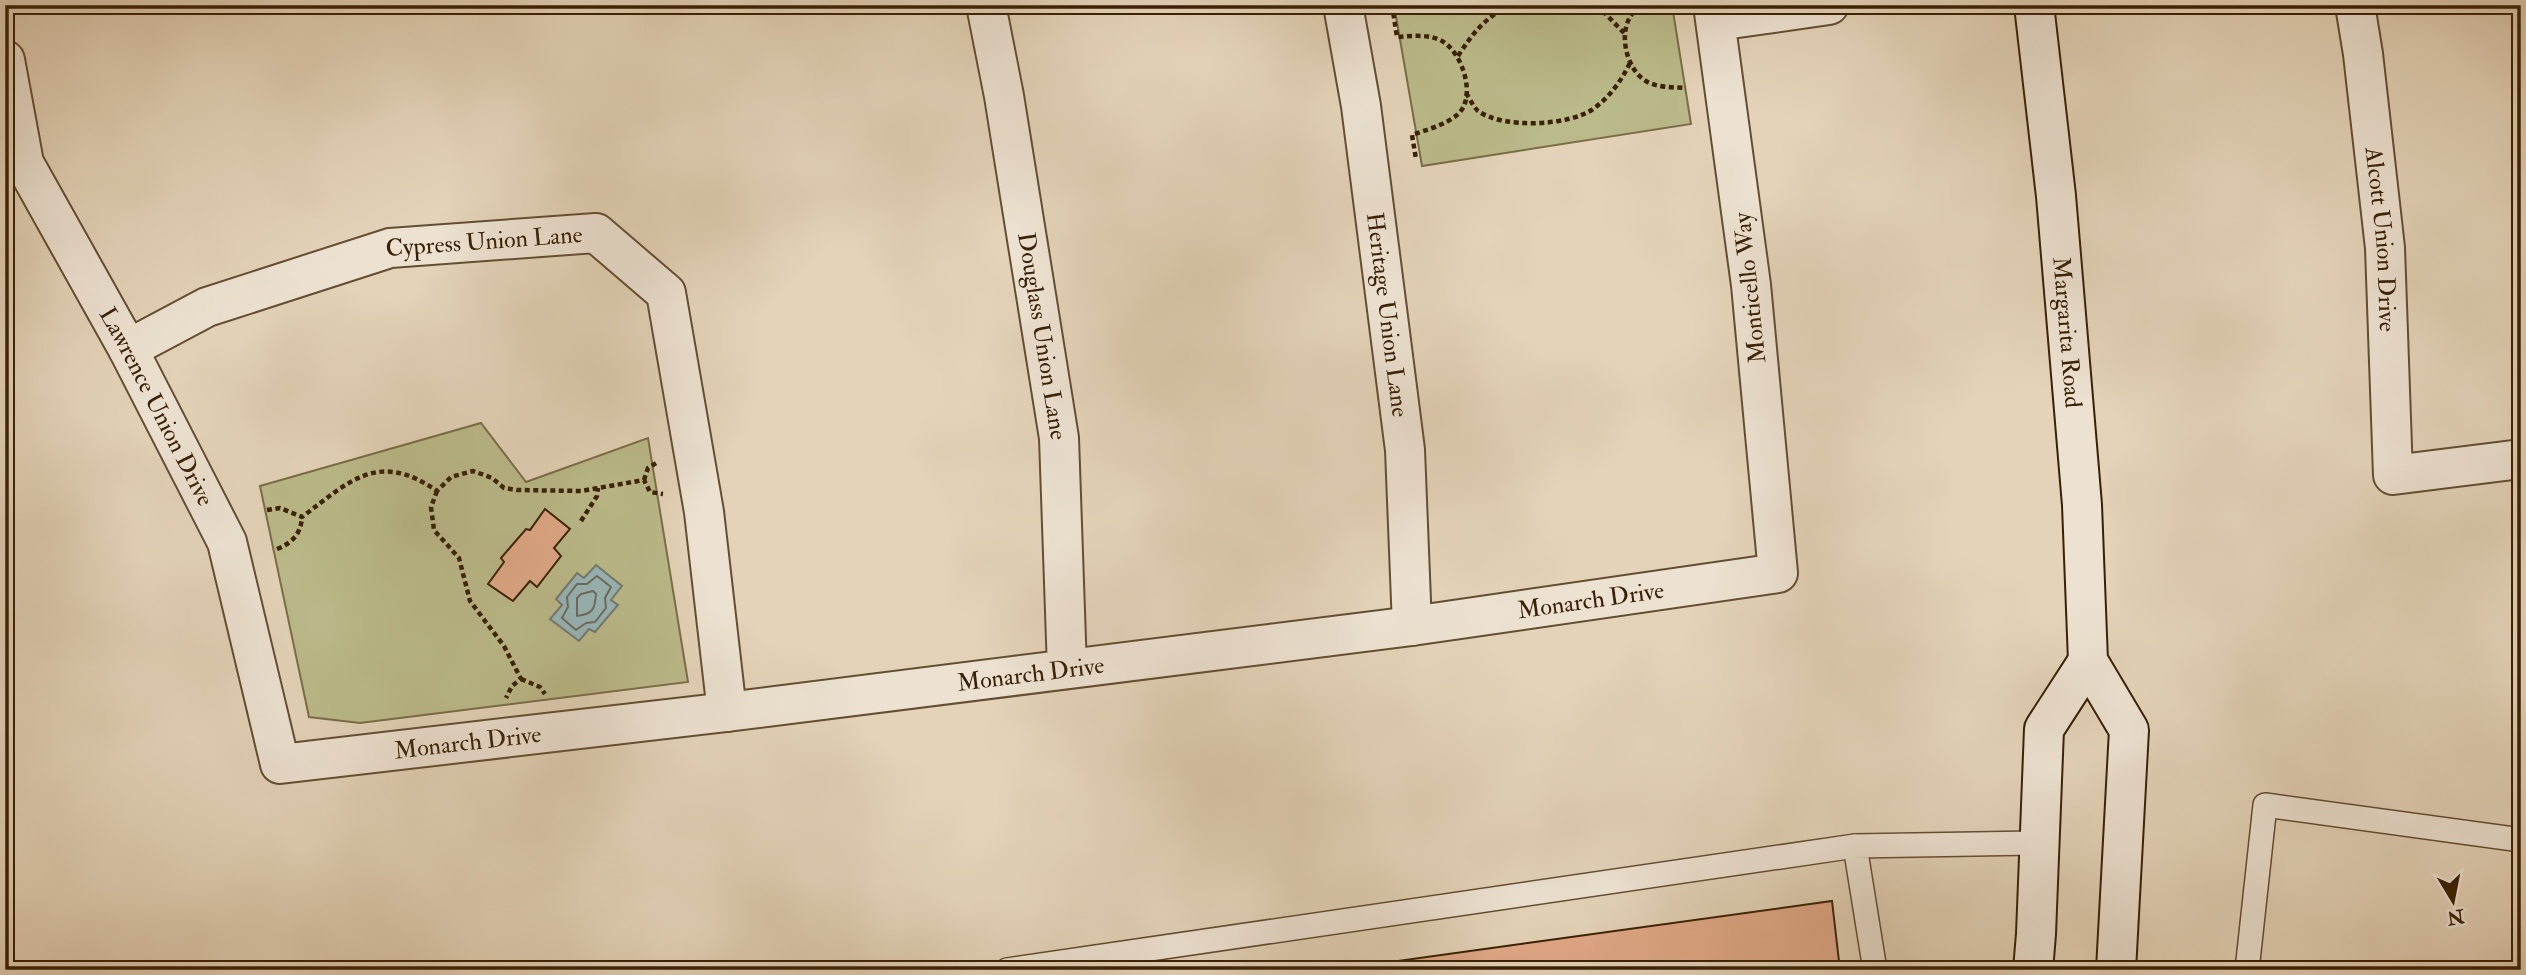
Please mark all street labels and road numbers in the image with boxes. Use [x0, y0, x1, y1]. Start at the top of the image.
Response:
street label: Alcott Union Drive [2358, 144, 2403, 332]
street label: Heritage Union Lane [1359, 211, 1416, 419]
street label: Monticello Way [1727, 211, 1773, 365]
street label: Cypress Union Lane [384, 219, 584, 264]
street label: Douglass Union Lane [1011, 230, 1075, 442]
street label: Margarita Road [2046, 255, 2089, 409]
street label: Lawrence Union Drive [92, 301, 221, 511]
street label: Monarch Drive [1515, 574, 1666, 626]
street label: Monarch Drive [955, 649, 1106, 698]
street label: Monarch Drive [393, 718, 543, 766]

